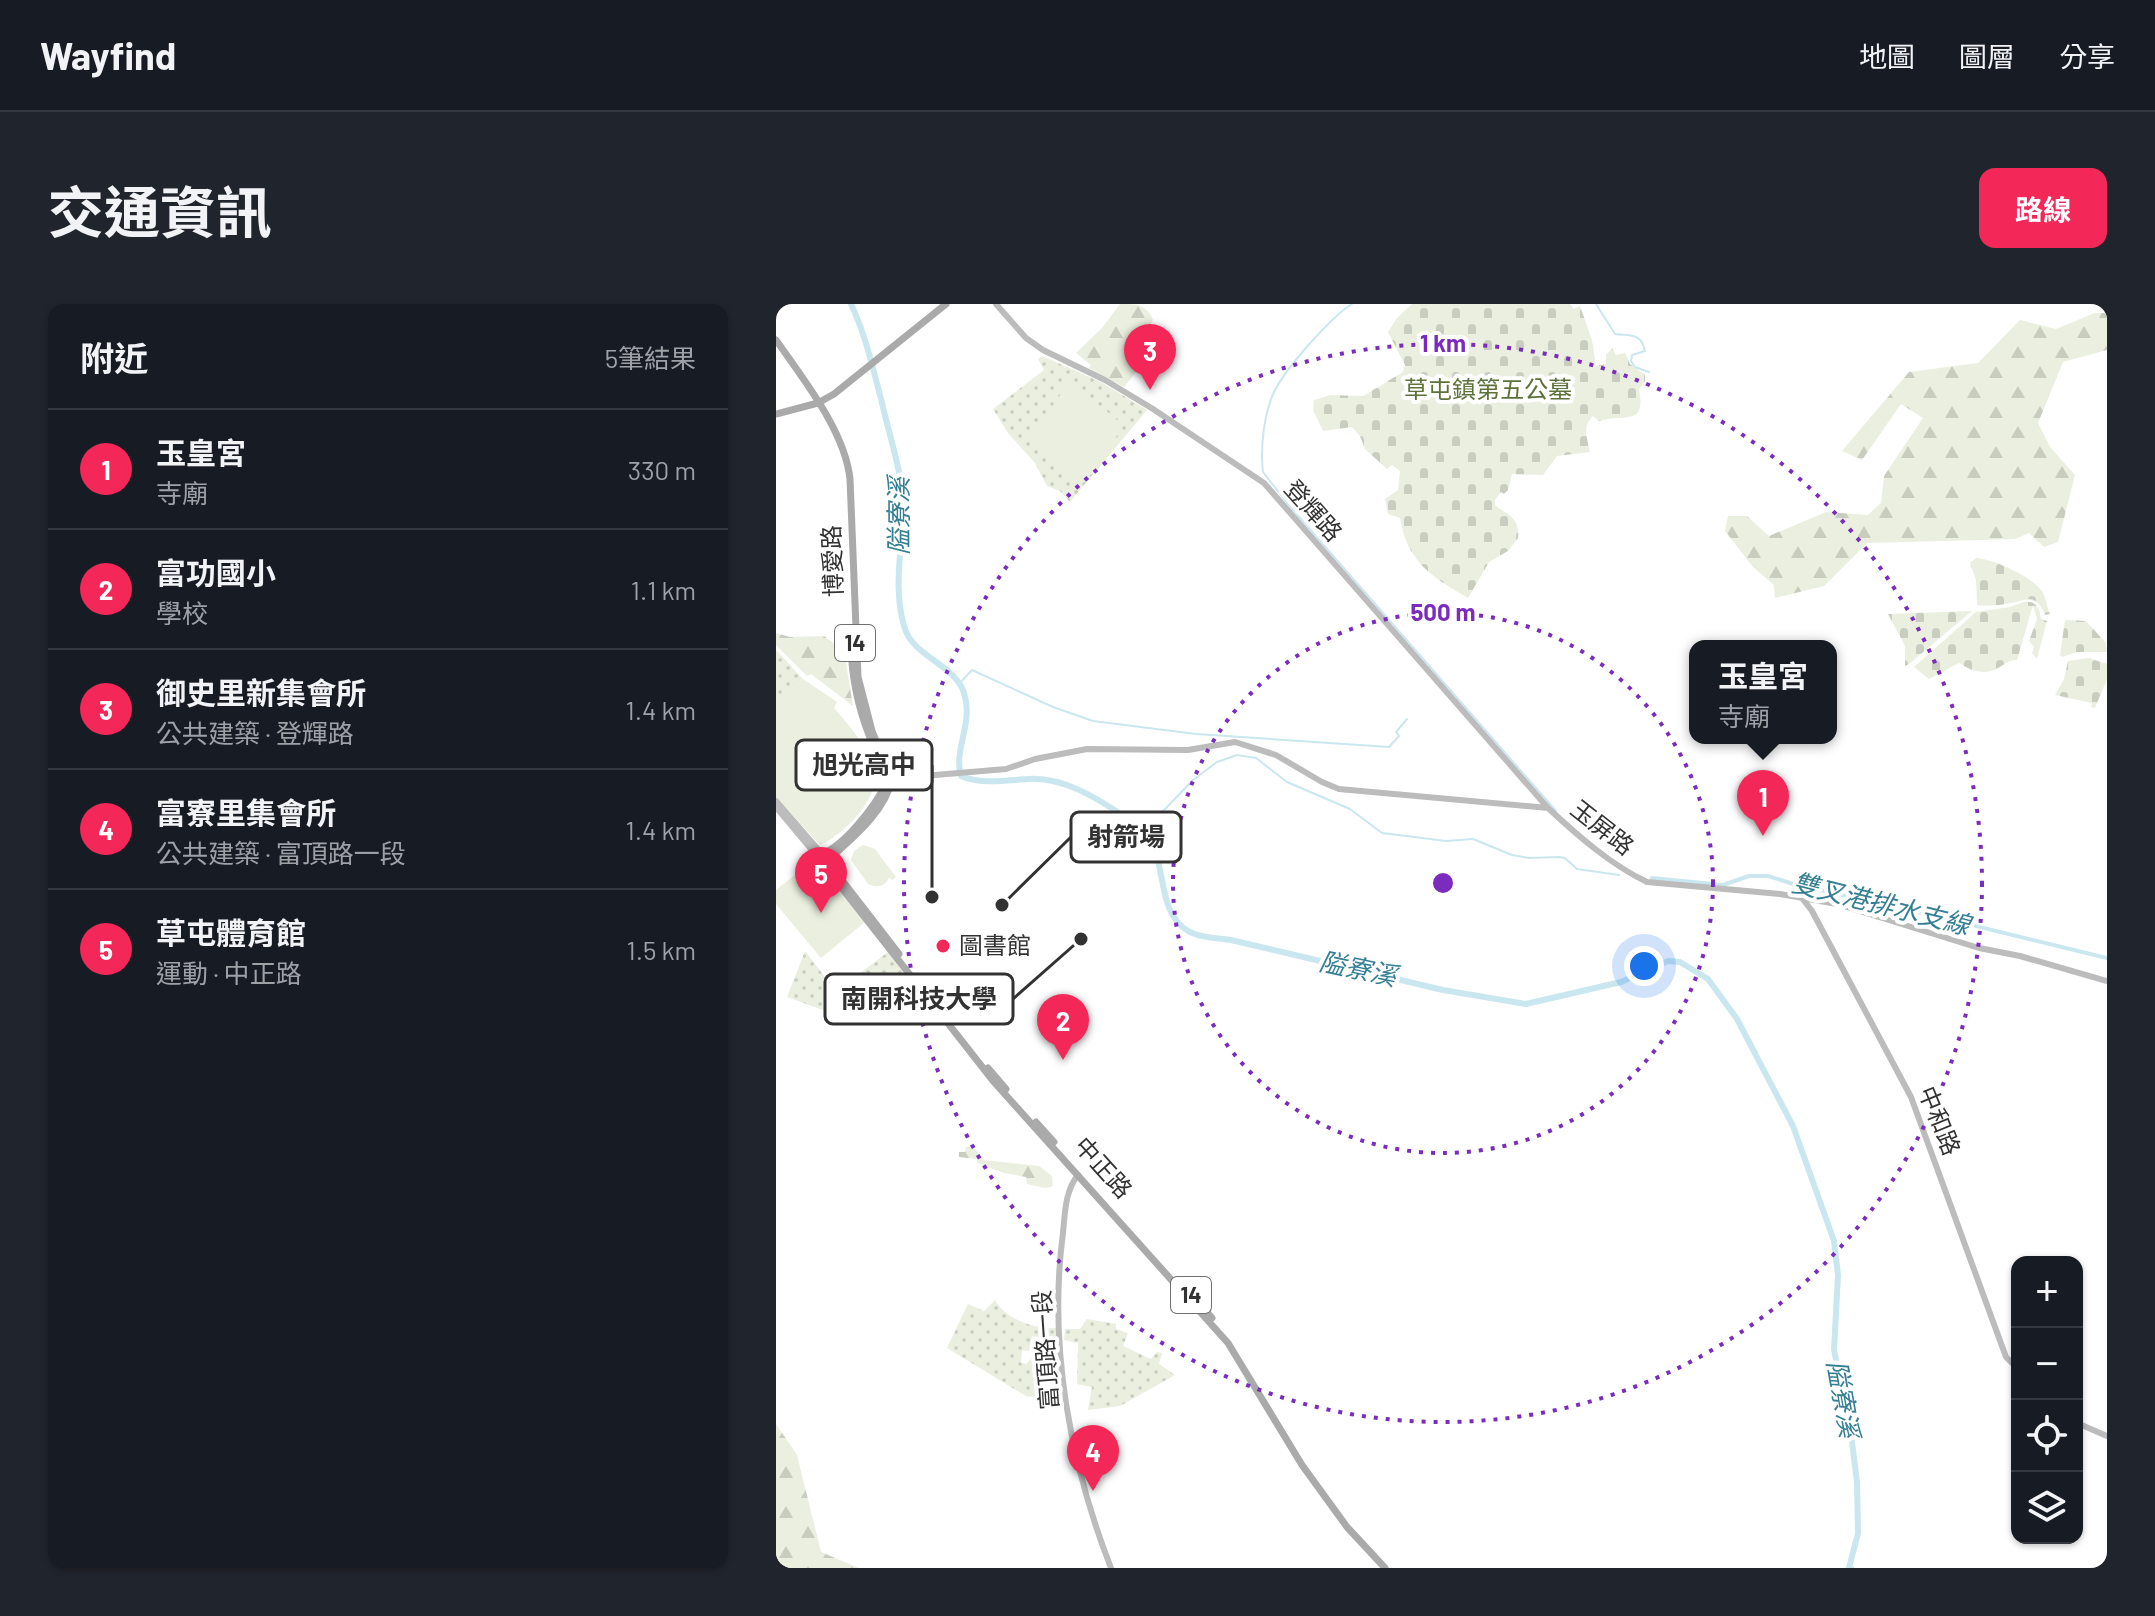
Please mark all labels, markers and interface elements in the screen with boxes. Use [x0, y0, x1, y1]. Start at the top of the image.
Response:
text: Wayfind [40, 32, 176, 78]
text: 地圖 [1859, 39, 1915, 73]
text: 圖層 [1959, 39, 2015, 73]
text: 分享 [2059, 39, 2115, 73]
button: 路線 [1979, 168, 2107, 248]
text: 交通資訊 [48, 177, 272, 244]
pin: 3 [1124, 324, 1176, 390]
text: 1 km [1420, 328, 1466, 357]
text: 附近 [80, 337, 148, 378]
text: 5筆結果 [605, 342, 696, 373]
park label: 草屯鎮第五公墓 [1404, 374, 1572, 403]
text: 玉皇宮 [156, 434, 246, 470]
text: 1 [101, 454, 111, 485]
text: 330 m [628, 454, 696, 485]
water label: 隘寮溪 [882, 473, 913, 555]
street label: 登輝路 [1279, 474, 1349, 546]
text: 寺廟 [156, 477, 208, 508]
street label: 博愛路 [816, 525, 847, 598]
text: 富功國小 [156, 554, 276, 590]
text: 2 [99, 574, 113, 605]
text: 1.1 km [631, 574, 696, 605]
text: 學校 [156, 597, 208, 628]
text: 500 m [1410, 597, 1476, 626]
road number: 14 [835, 625, 875, 661]
popup [1689, 640, 1837, 744]
text: 玉皇宮 [1718, 657, 1808, 693]
text: 御史里新集會所 [156, 674, 366, 710]
text: 3 [99, 694, 113, 725]
text: 1.4 km [626, 694, 696, 725]
text: 寺廟 [1718, 700, 1770, 731]
text: 公共建築 · 登輝路 [156, 717, 354, 748]
callout: 旭光高中 [796, 740, 932, 790]
text: 旭光高中 [812, 748, 916, 779]
pin: 1 [1737, 770, 1789, 836]
street label: 玉屏路 [1566, 793, 1640, 860]
text: 富寮里集會所 [156, 794, 336, 830]
callout: 射箭場 [1071, 812, 1181, 862]
text: 4 [98, 814, 114, 845]
text: 1.4 km [626, 814, 696, 845]
text: 射箭場 [1087, 820, 1165, 851]
text: 公共建築 · 富頂路一段 [156, 837, 406, 868]
pin: 5 [795, 847, 847, 913]
water label: 雙叉港排水支線 [1789, 865, 1976, 940]
centre of rings [1429, 869, 1457, 897]
text: 草屯體育館 [156, 914, 306, 950]
place label: 圖書館 [959, 930, 1031, 959]
text: 5 [99, 934, 113, 965]
text: 1.5 km [627, 934, 696, 965]
marker: 圖書館 [934, 937, 952, 955]
water label: 隘寮溪 [1317, 944, 1404, 992]
your location [1624, 946, 1664, 986]
text: 運動 · 中正路 [156, 957, 302, 988]
callout: 南開科技大學 [825, 974, 1013, 1024]
text: 南開科技大學 [841, 982, 997, 1013]
pin: 2 [1037, 994, 1089, 1060]
street label: 中和路 [1913, 1082, 1967, 1159]
street label: 中正路 [1069, 1131, 1139, 1203]
map controls [2011, 1256, 2083, 1544]
button: + [2011, 1256, 2083, 1328]
road number: 14 [1171, 1277, 1211, 1313]
street label: 富頂路一段 [1026, 1289, 1063, 1411]
button: − [2011, 1328, 2083, 1400]
water label: 隘寮溪 [1822, 1358, 1867, 1444]
button: locate [2011, 1400, 2083, 1472]
pin: 4 [1067, 1425, 1119, 1491]
button: layers [2011, 1472, 2083, 1544]

